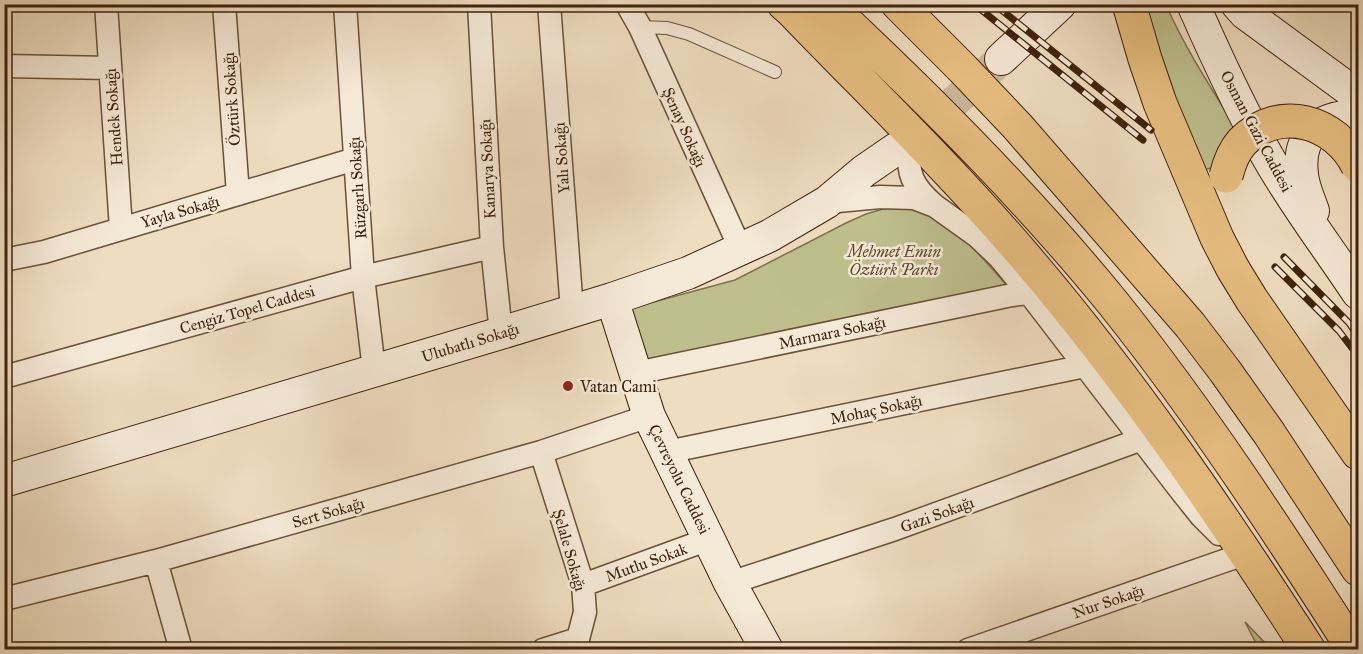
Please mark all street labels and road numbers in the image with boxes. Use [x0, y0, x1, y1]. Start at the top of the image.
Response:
street label: Öztürk Sokağı [218, 51, 245, 147]
street label: Hendek Sokağı [101, 67, 127, 166]
street label: Osman Gazi Caddesi [1217, 67, 1297, 196]
street label: Şenay Sokağı [658, 84, 711, 171]
street label: Kanarya Sokağı [475, 118, 501, 220]
street label: Yalı Sokağı [549, 121, 574, 194]
street label: Rüzgarlı Sokağı [344, 135, 372, 240]
street label: Yayla Sokağı [139, 191, 223, 233]
street label: Cengiz Topel Caddesi [177, 281, 318, 339]
street label: Marmara Sokağı [777, 312, 888, 354]
street label: Ulubatlı Sokağı [419, 318, 522, 367]
street label: Mohaç Sokağı [828, 390, 925, 429]
street label: Çevreyolu Caddesi [645, 421, 715, 538]
street label: Gazi Sokağı [898, 492, 978, 538]
street label: Sert Sokağı [290, 493, 367, 533]
street label: Şelale Sokağı [548, 507, 590, 594]
street label: Mutlu Sokak [603, 539, 690, 586]
street label: Nur Sokağı [1070, 580, 1147, 624]

